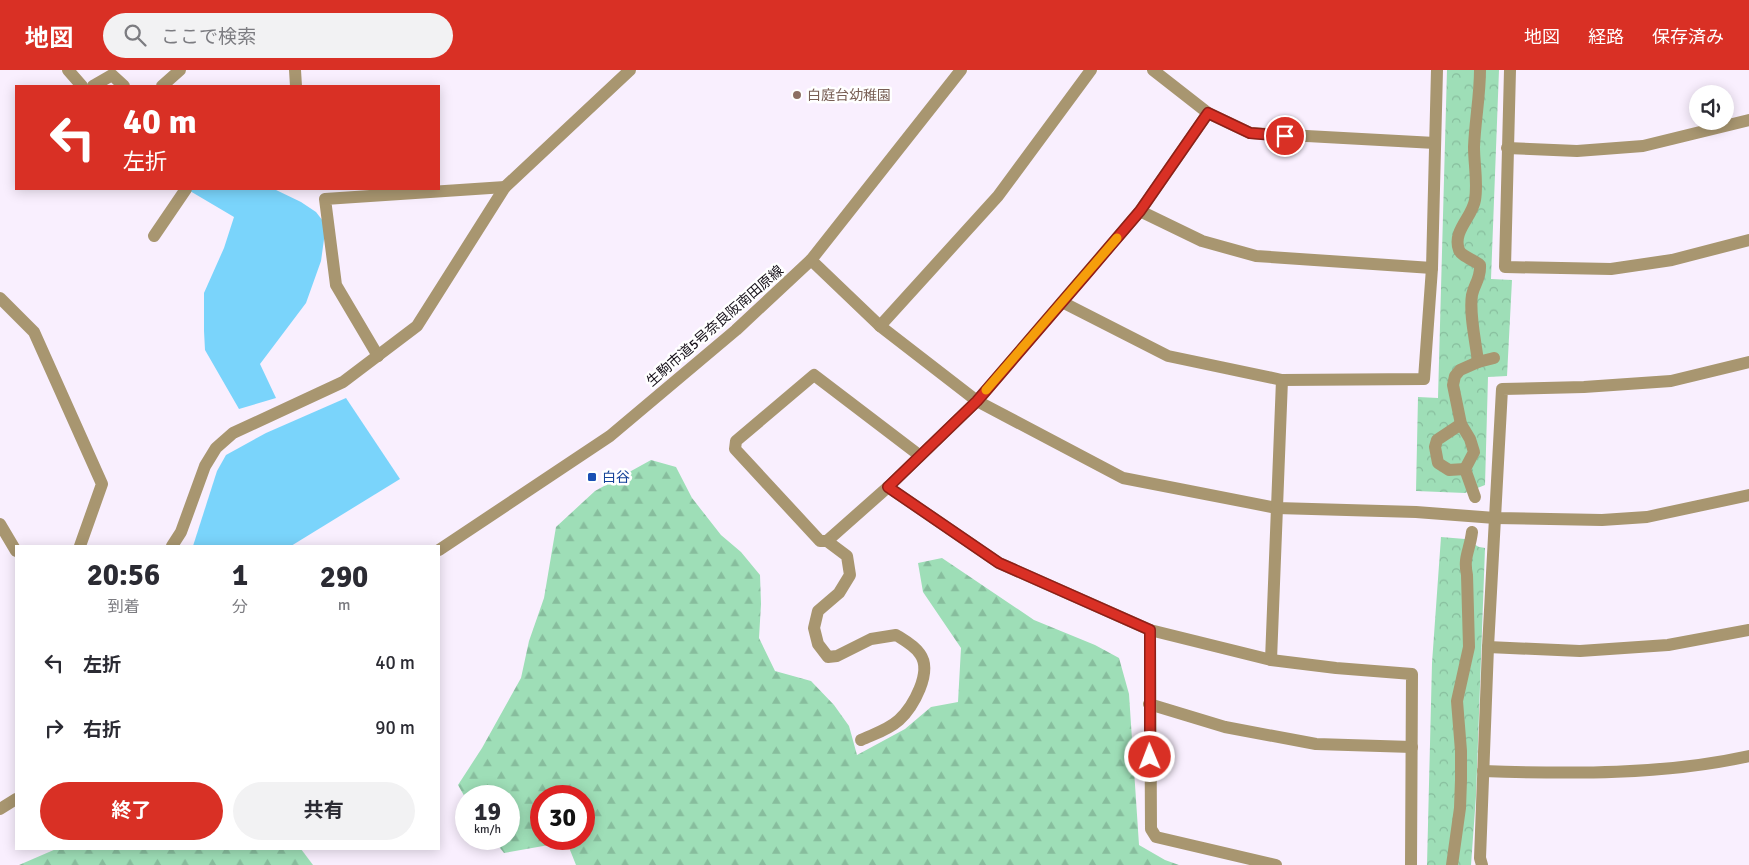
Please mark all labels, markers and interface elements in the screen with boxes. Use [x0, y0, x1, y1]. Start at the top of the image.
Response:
search box [103, 13, 453, 58]
icon: search [121, 21, 149, 49]
text: 地図 [25, 23, 73, 53]
text: ここで検索 [161, 25, 256, 49]
text: 地図 [1524, 26, 1560, 48]
text: 経路 [1588, 26, 1624, 48]
text: 保存済み [1652, 26, 1724, 48]
map controls [1689, 85, 1734, 130]
button: sound [1689, 85, 1734, 130]
place label: 白庭台幼稚園 [807, 87, 891, 104]
marker: 白庭台幼稚園 [791, 89, 803, 101]
text: 40 m [123, 100, 197, 143]
icon: left [40, 105, 105, 170]
pin [1264, 115, 1306, 157]
icon: arrive [1271, 122, 1299, 150]
text: 左折 [123, 148, 167, 175]
street label: 生駒市道5号奈良阪南田原線 [643, 262, 787, 390]
place label: 白谷 [602, 469, 630, 486]
marker: 白谷 [586, 471, 598, 483]
text: 20:56 [87, 557, 160, 594]
text: 1 [232, 557, 248, 594]
text: 290 [320, 559, 368, 596]
text: m [338, 595, 350, 615]
text: 到着 [107, 597, 139, 617]
text: 分 [232, 597, 248, 617]
icon: left [40, 649, 68, 677]
text: 40 m [375, 651, 415, 675]
text: 左折 [83, 653, 121, 677]
icon: right [40, 714, 68, 742]
text: 90 m [375, 716, 415, 740]
text: 右折 [83, 718, 121, 742]
position arrow [1123, 730, 1175, 782]
button: 終了 [40, 782, 223, 840]
button: 共有 [233, 782, 415, 840]
speed limit sign: 30 [530, 785, 595, 850]
text: 19 [474, 796, 501, 827]
text: km/h [474, 822, 501, 837]

